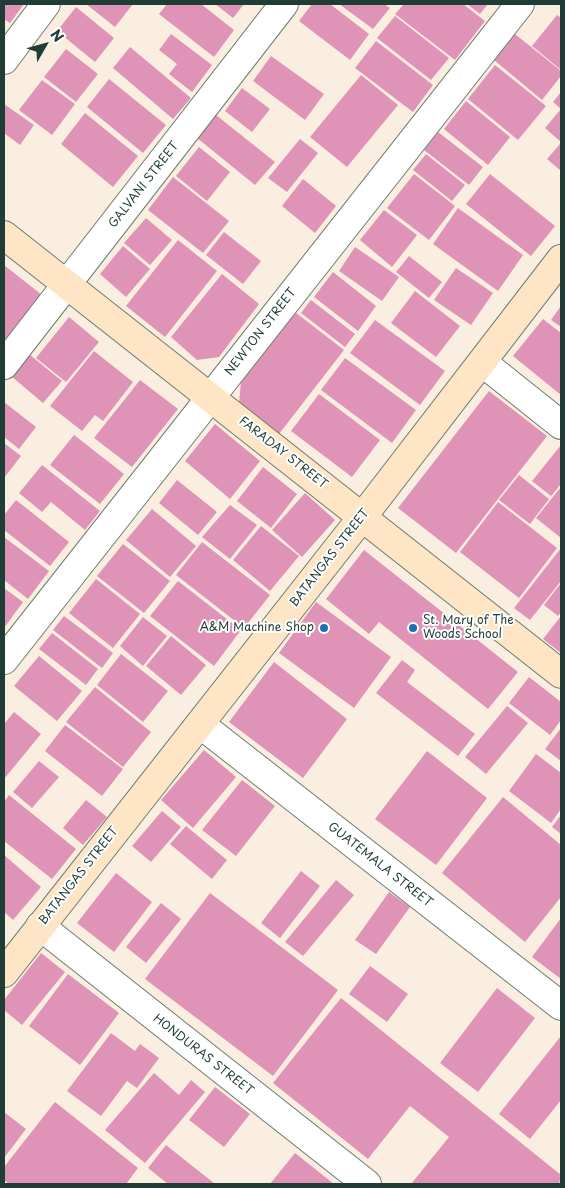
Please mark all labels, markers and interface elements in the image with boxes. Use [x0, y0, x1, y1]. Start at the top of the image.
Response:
north arrow [20, 20, 70, 70]
text: N [46, 25, 69, 46]
street label: GALVANI STREET [106, 139, 182, 231]
street label: NEWTON STREET [222, 285, 300, 379]
street label: FARADAY STREET [236, 414, 330, 492]
street label: BATANGAS STREET [287, 506, 373, 610]
place label: St. Mary of The Woods School [423, 614, 514, 642]
place label: A&M Machine Shop [200, 621, 314, 635]
marker: A&M Machine Shop [318, 622, 330, 634]
marker: St. Mary of The Woods School [407, 622, 419, 634]
street label: GUATEMALA STREET [325, 820, 435, 910]
street label: BATANGAS STREET [36, 824, 122, 928]
street label: HONDURAS STREET [150, 1011, 256, 1099]

